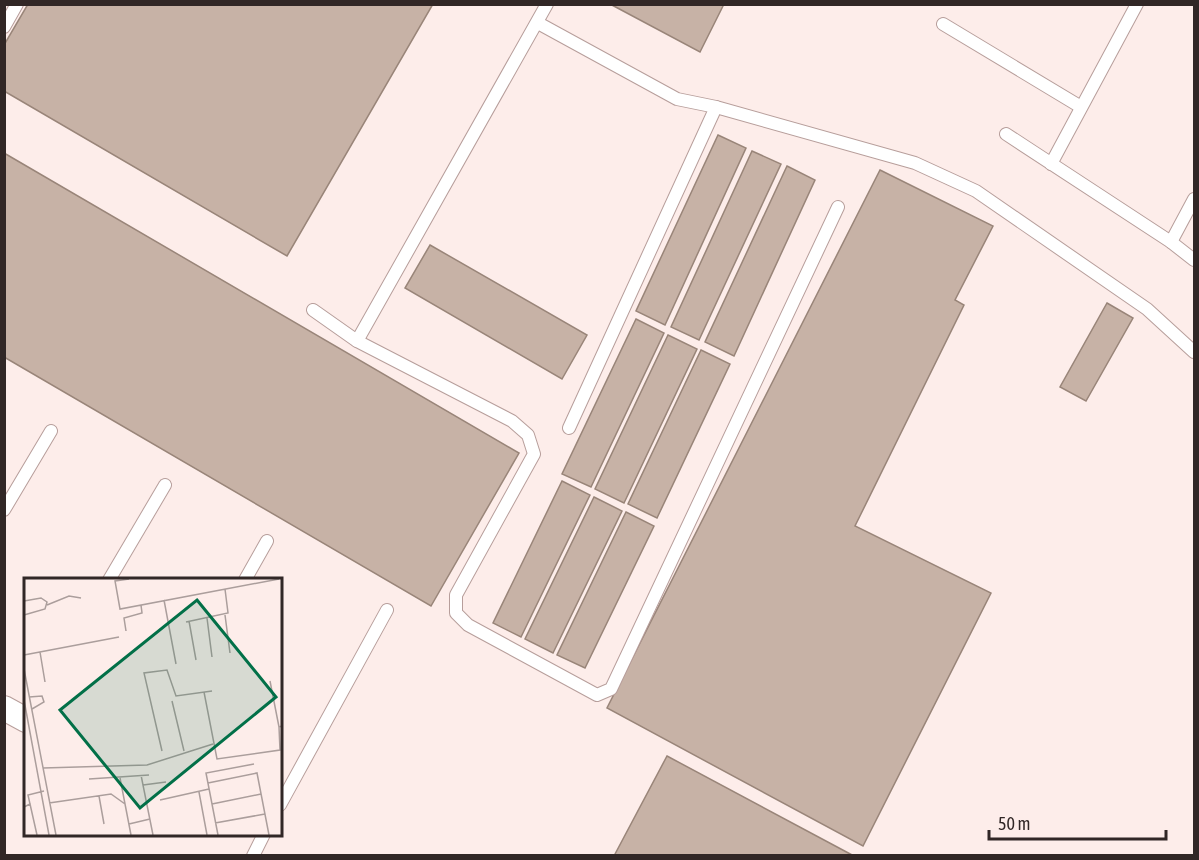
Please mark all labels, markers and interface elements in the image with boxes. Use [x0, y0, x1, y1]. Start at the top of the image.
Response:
inset map [24, 578, 282, 836]
scale bar [989, 803, 1166, 841]
text: 50 m [998, 813, 1030, 834]

